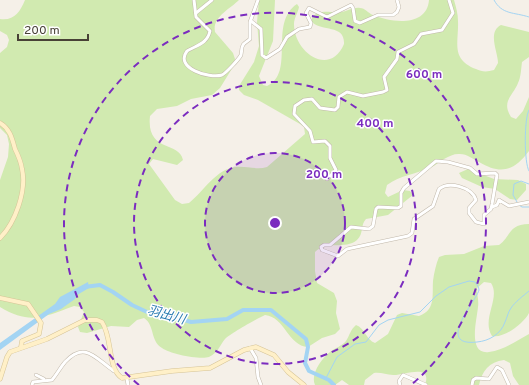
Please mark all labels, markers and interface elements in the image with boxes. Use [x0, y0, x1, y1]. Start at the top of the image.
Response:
scale bar [18, 16, 88, 42]
text: 200 m [24, 23, 60, 39]
text: 600 m [406, 67, 442, 83]
text: 400 m [356, 116, 394, 132]
text: 200 m [306, 167, 342, 183]
centre of rings [268, 216, 282, 230]
water label: 羽出川 [145, 303, 189, 329]

